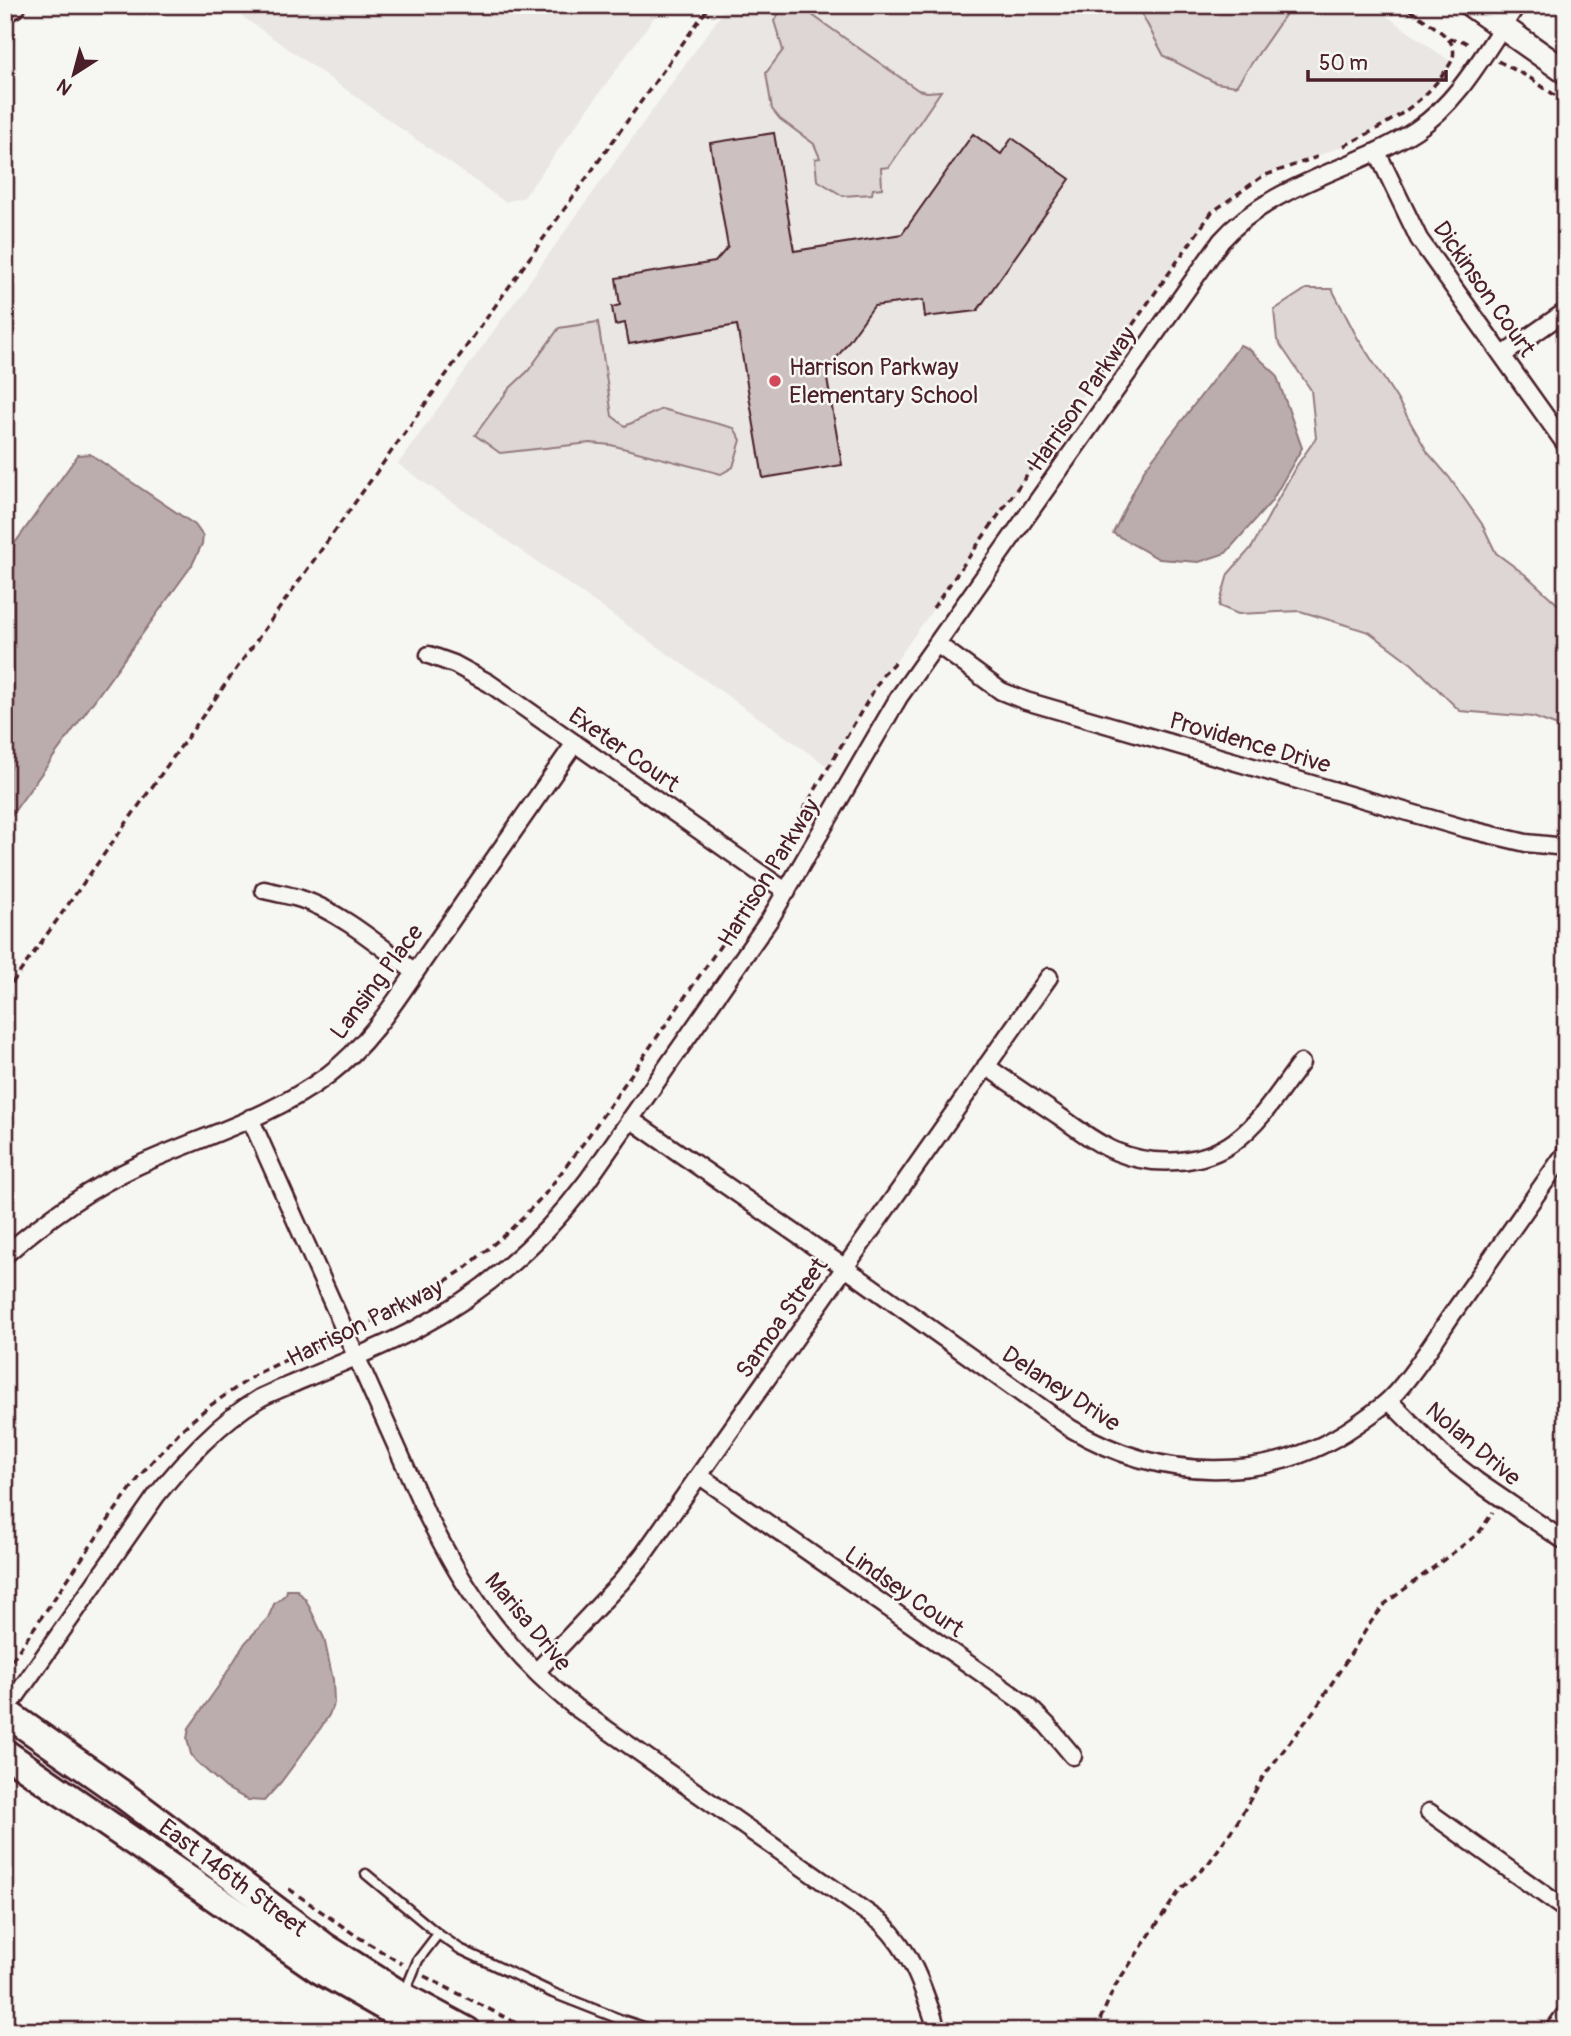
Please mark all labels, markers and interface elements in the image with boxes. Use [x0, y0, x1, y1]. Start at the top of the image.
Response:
north arrow [38, 38, 108, 108]
scale bar [1308, 38, 1447, 82]
text: 50 m [1319, 50, 1368, 77]
text: N [52, 73, 77, 100]
street label: Dickinson Court [1427, 216, 1542, 363]
street label: Harrison Parkway [1021, 321, 1143, 477]
place label: Harrison Parkway Elementary School [789, 353, 979, 410]
marker: Harrison Parkway Elementary School [767, 373, 783, 389]
street label: Exeter Court [563, 701, 685, 799]
street label: Providence Drive [1166, 706, 1334, 780]
street label: Harrison Parkway [712, 793, 826, 953]
street label: Lansing Place [324, 918, 430, 1045]
street label: Samoa Street [730, 1252, 834, 1384]
street label: Harrison Parkway [282, 1273, 448, 1373]
street label: Delaney Drive [996, 1340, 1126, 1438]
street label: Nolan Drive [1420, 1396, 1527, 1492]
street label: Lindsey Court [839, 1540, 969, 1644]
street label: Marisa Drive [478, 1567, 578, 1677]
street label: East 146th Street [153, 1813, 313, 1943]

